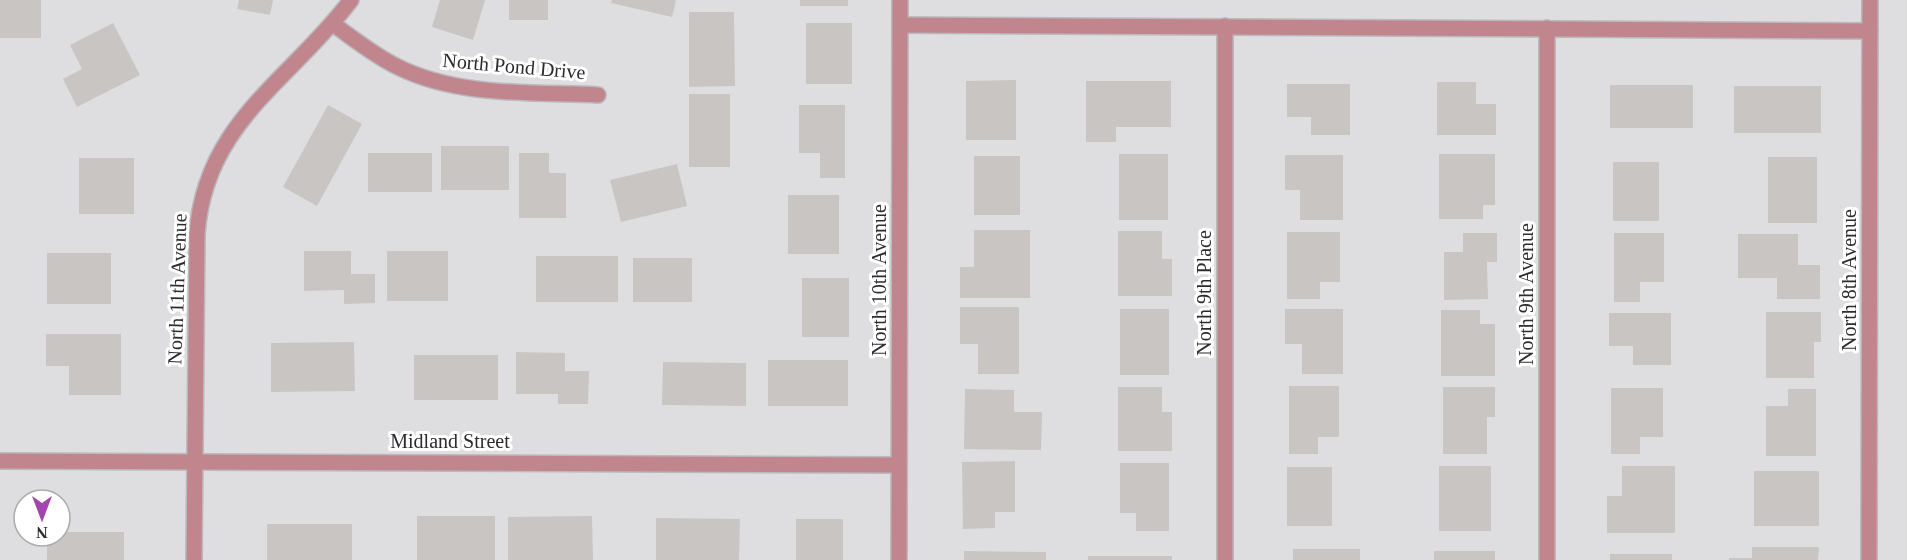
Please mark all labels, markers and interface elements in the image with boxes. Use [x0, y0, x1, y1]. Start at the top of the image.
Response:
street label: North Pond Drive [442, 49, 586, 83]
street label: North 10th Avenue [868, 204, 890, 356]
street label: North 8th Avenue [1838, 209, 1860, 351]
street label: North 11th Avenue [163, 213, 191, 365]
street label: North 9th Avenue [1515, 223, 1537, 365]
street label: North 9th Place [1193, 230, 1215, 356]
street label: Midland Street [390, 430, 510, 452]
north arrow [12, 488, 72, 548]
text: N [36, 524, 48, 541]

